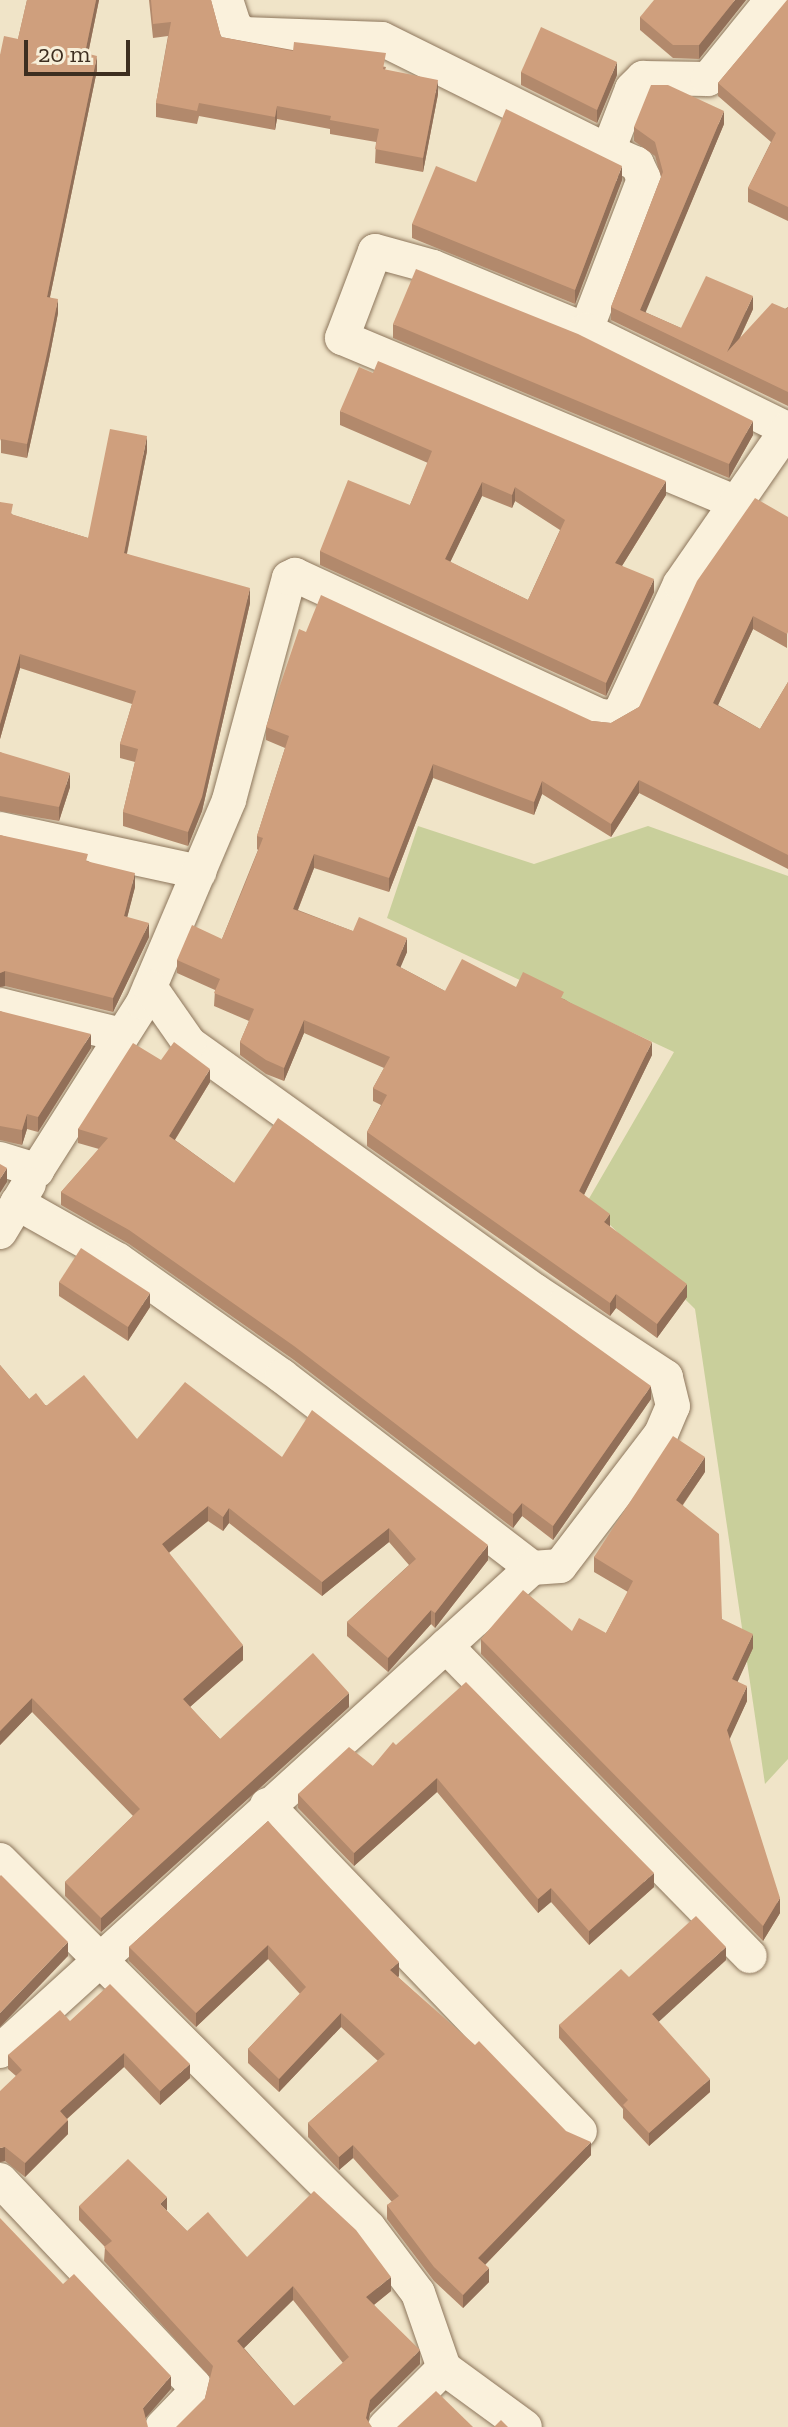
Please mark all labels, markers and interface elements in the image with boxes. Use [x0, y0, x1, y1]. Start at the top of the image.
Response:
scale bar [28, 24, 134, 74]
text: 20 m [38, 39, 90, 68]

